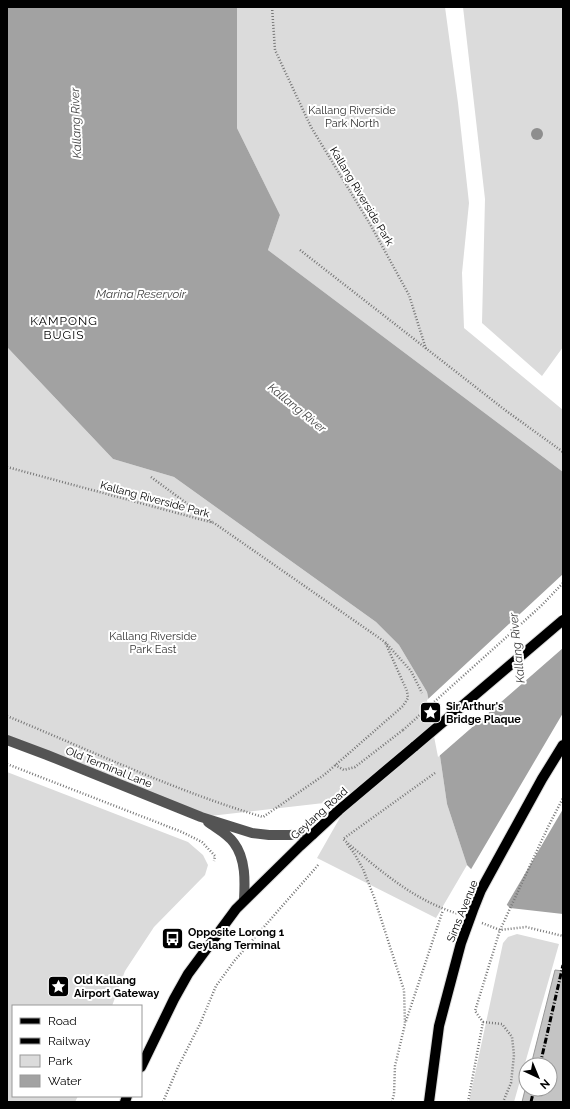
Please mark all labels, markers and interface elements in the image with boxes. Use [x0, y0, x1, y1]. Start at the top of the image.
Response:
water label: Kallang River [68, 87, 84, 159]
park label: Kallang Riverside Park North [308, 104, 396, 130]
street label: Kallang Riverside Park [327, 145, 396, 248]
water label: Marina Reservoir [96, 287, 187, 301]
district label: KAMPONG BUGIS [30, 314, 98, 342]
water label: Kallang River [265, 380, 330, 436]
street label: Kallang Riverside Park [99, 479, 211, 520]
water label: Kallang River [506, 611, 528, 684]
park label: Kallang Riverside Park East [109, 630, 197, 656]
place icon: Sir Arthur's Bridge Plaque [417, 699, 443, 725]
place label: Sir Arthur's Bridge Plaque [446, 700, 521, 726]
street label: Old Terminal Lane [64, 744, 154, 791]
street label: Geylang Road [288, 785, 350, 842]
street label: Sims Avenue [444, 878, 481, 944]
bus stop icon: Opposite Lorong 1 Geylang Terminal [159, 925, 185, 951]
place label: Opposite Lorong 1 Geylang Terminal [188, 926, 285, 952]
place icon: Old Kallang Airport Gateway [46, 973, 72, 999]
place label: Old Kallang Airport Gateway [74, 974, 159, 1000]
legend [12, 1005, 142, 1097]
text: Road [48, 1014, 77, 1028]
text: Railway [48, 1034, 91, 1048]
text: Park [48, 1054, 73, 1068]
north arrow [518, 1057, 558, 1097]
text: Water [48, 1074, 82, 1088]
text: N [537, 1076, 552, 1091]

